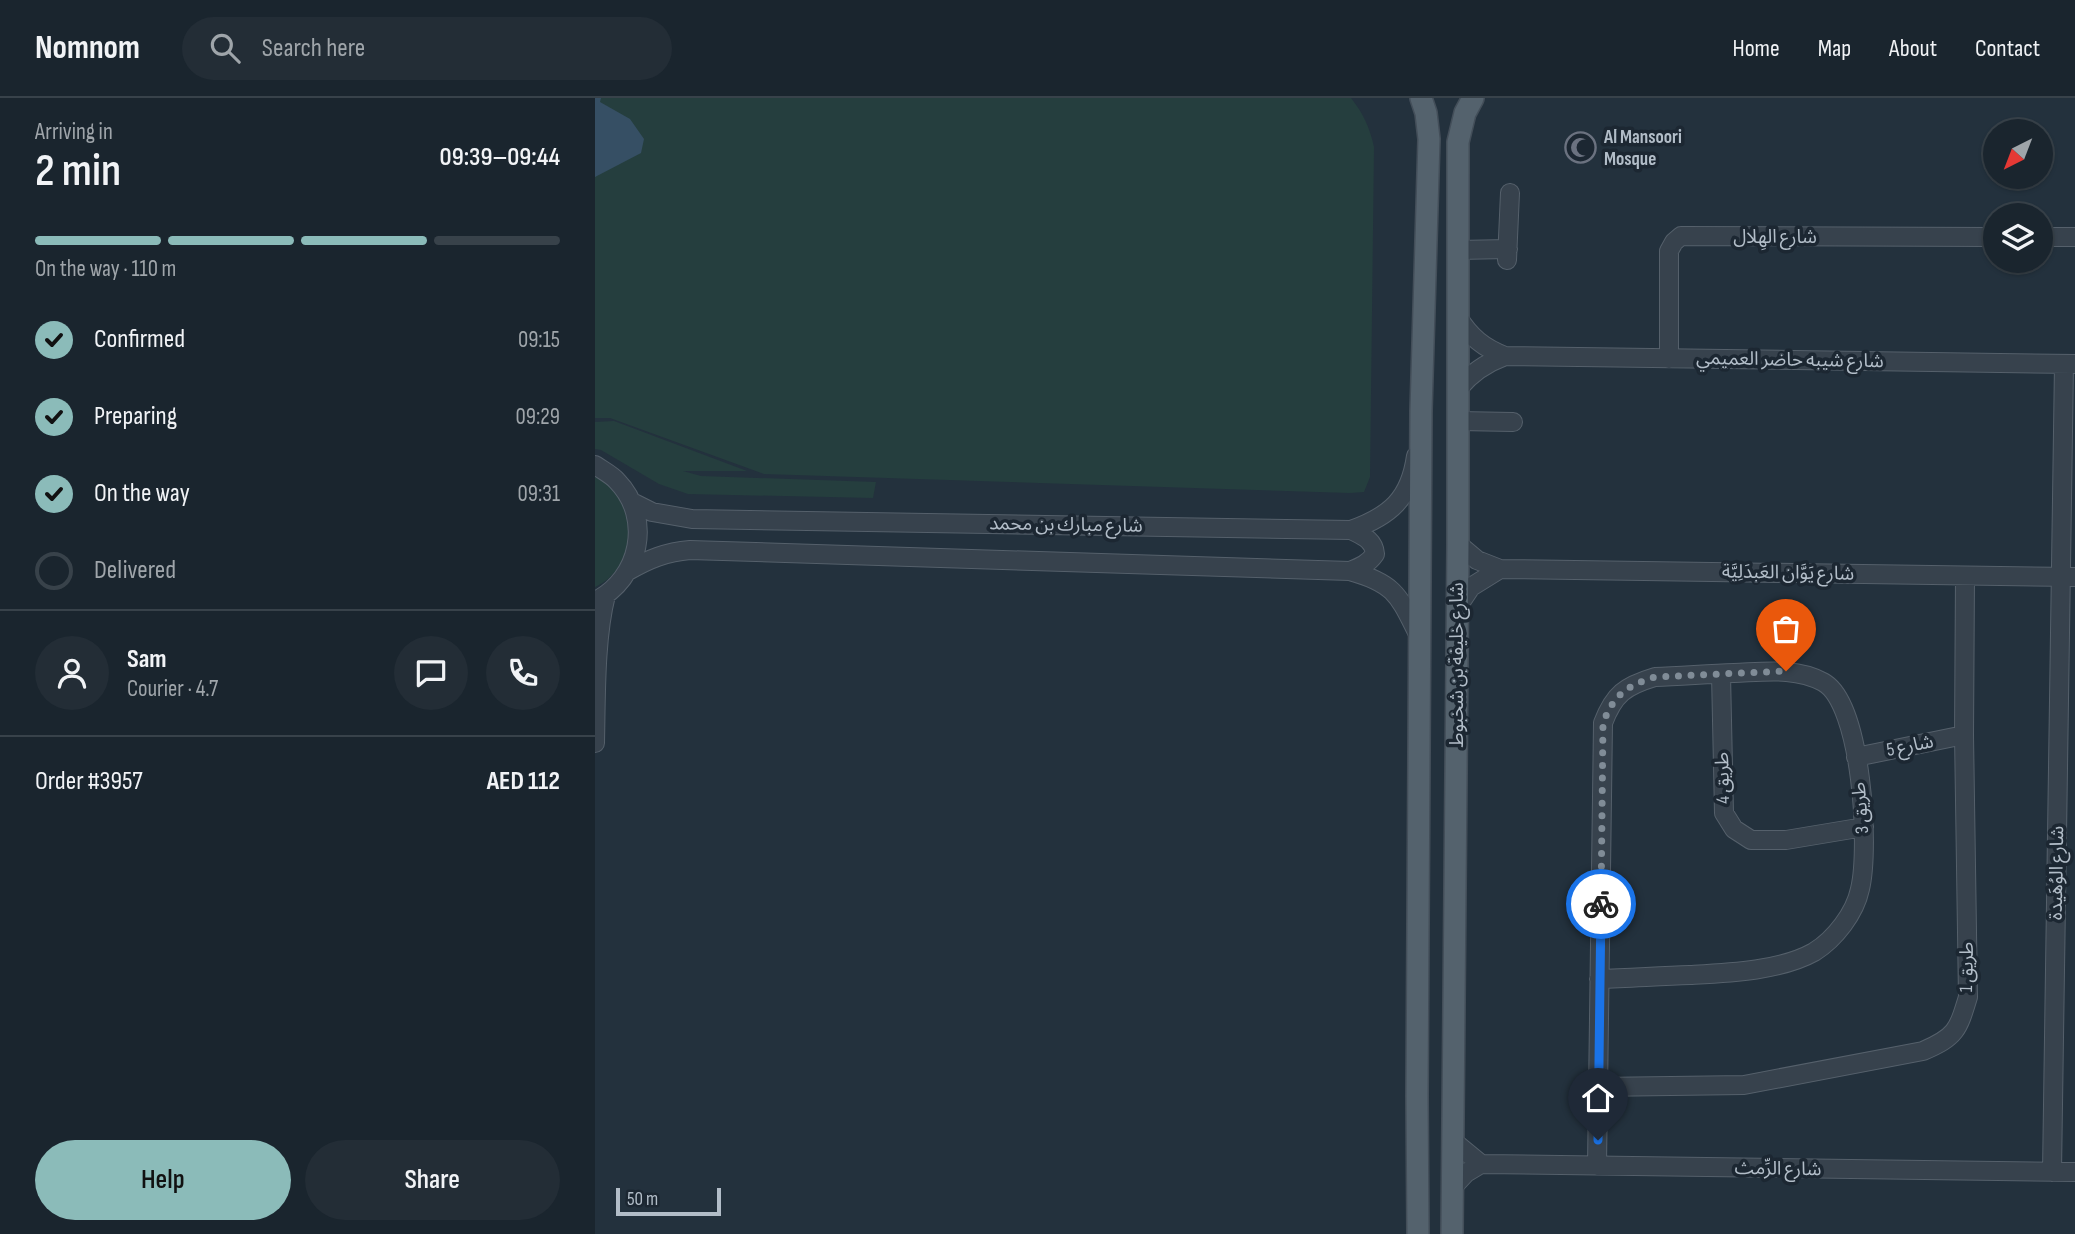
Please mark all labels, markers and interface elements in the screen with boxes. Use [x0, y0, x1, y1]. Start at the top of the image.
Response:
search box [182, 17, 672, 80]
text: Nomnom [35, 28, 140, 68]
icon: search [206, 29, 244, 67]
text: Search here [262, 33, 365, 64]
text: Home [1732, 34, 1780, 63]
text: Map [1818, 34, 1851, 63]
text: About [1889, 34, 1937, 63]
text: Contact [1975, 34, 2040, 63]
text: Arriving in [35, 118, 113, 146]
north arrow [1983, 119, 2053, 189]
map controls [1983, 119, 2053, 273]
place label: Al Mansoori Mosque [1603, 126, 1682, 171]
mosque icon: Al Mansoori Mosque [1564, 131, 1598, 165]
text: 09:39–09:44 [440, 142, 560, 173]
text: 2 min [35, 144, 121, 199]
button: layers [1983, 203, 2053, 273]
street label: شارع الهِلال [1733, 226, 1817, 251]
text: On the way · 110 m [35, 255, 176, 283]
icon: check [35, 321, 73, 359]
text: Confirmed [94, 324, 185, 355]
text: 09:15 [518, 326, 560, 354]
street label: شارع شيبه حاضر العميمي [1696, 347, 1884, 376]
icon: check [35, 398, 73, 436]
text: Preparing [94, 401, 177, 432]
text: 09:29 [516, 403, 560, 431]
icon: check [35, 475, 73, 513]
text: On the way [94, 478, 190, 509]
text: 09:31 [518, 480, 560, 508]
street label: شارع مبارك بن محمد [989, 512, 1143, 539]
text: Delivered [94, 555, 176, 586]
street label: شارع يَوَّان العَبدَلِيَّة [1722, 560, 1854, 587]
street label: شارع خليفة بن شخبوط [1446, 582, 1470, 748]
pin [1756, 599, 1816, 671]
icon: bag [1767, 610, 1805, 648]
button: person [35, 636, 109, 710]
button: chat [394, 636, 468, 710]
button: phone [486, 636, 560, 710]
text: Sam [127, 644, 167, 675]
text: Courier · 4.7 [127, 675, 218, 703]
street label: شارع 5 [1884, 730, 1936, 763]
street label: طريق 4 [1711, 752, 1735, 804]
text: Order #3957 [35, 766, 143, 797]
text: AED 112 [487, 766, 560, 797]
street label: طريق 3 [1848, 781, 1874, 835]
street label: شارع الوُهَيدة [2045, 826, 2070, 920]
courier [1566, 869, 1636, 939]
icon: bike [1582, 885, 1620, 923]
street label: طريق 1 [1955, 941, 1979, 992]
pin [1568, 1068, 1628, 1140]
icon: home [1579, 1079, 1617, 1117]
button: Help [35, 1140, 291, 1220]
button: Share [305, 1140, 560, 1220]
street label: شارع الرِّمث [1734, 1156, 1822, 1182]
scale bar [616, 1185, 721, 1217]
text: 50 m [627, 1188, 658, 1211]

